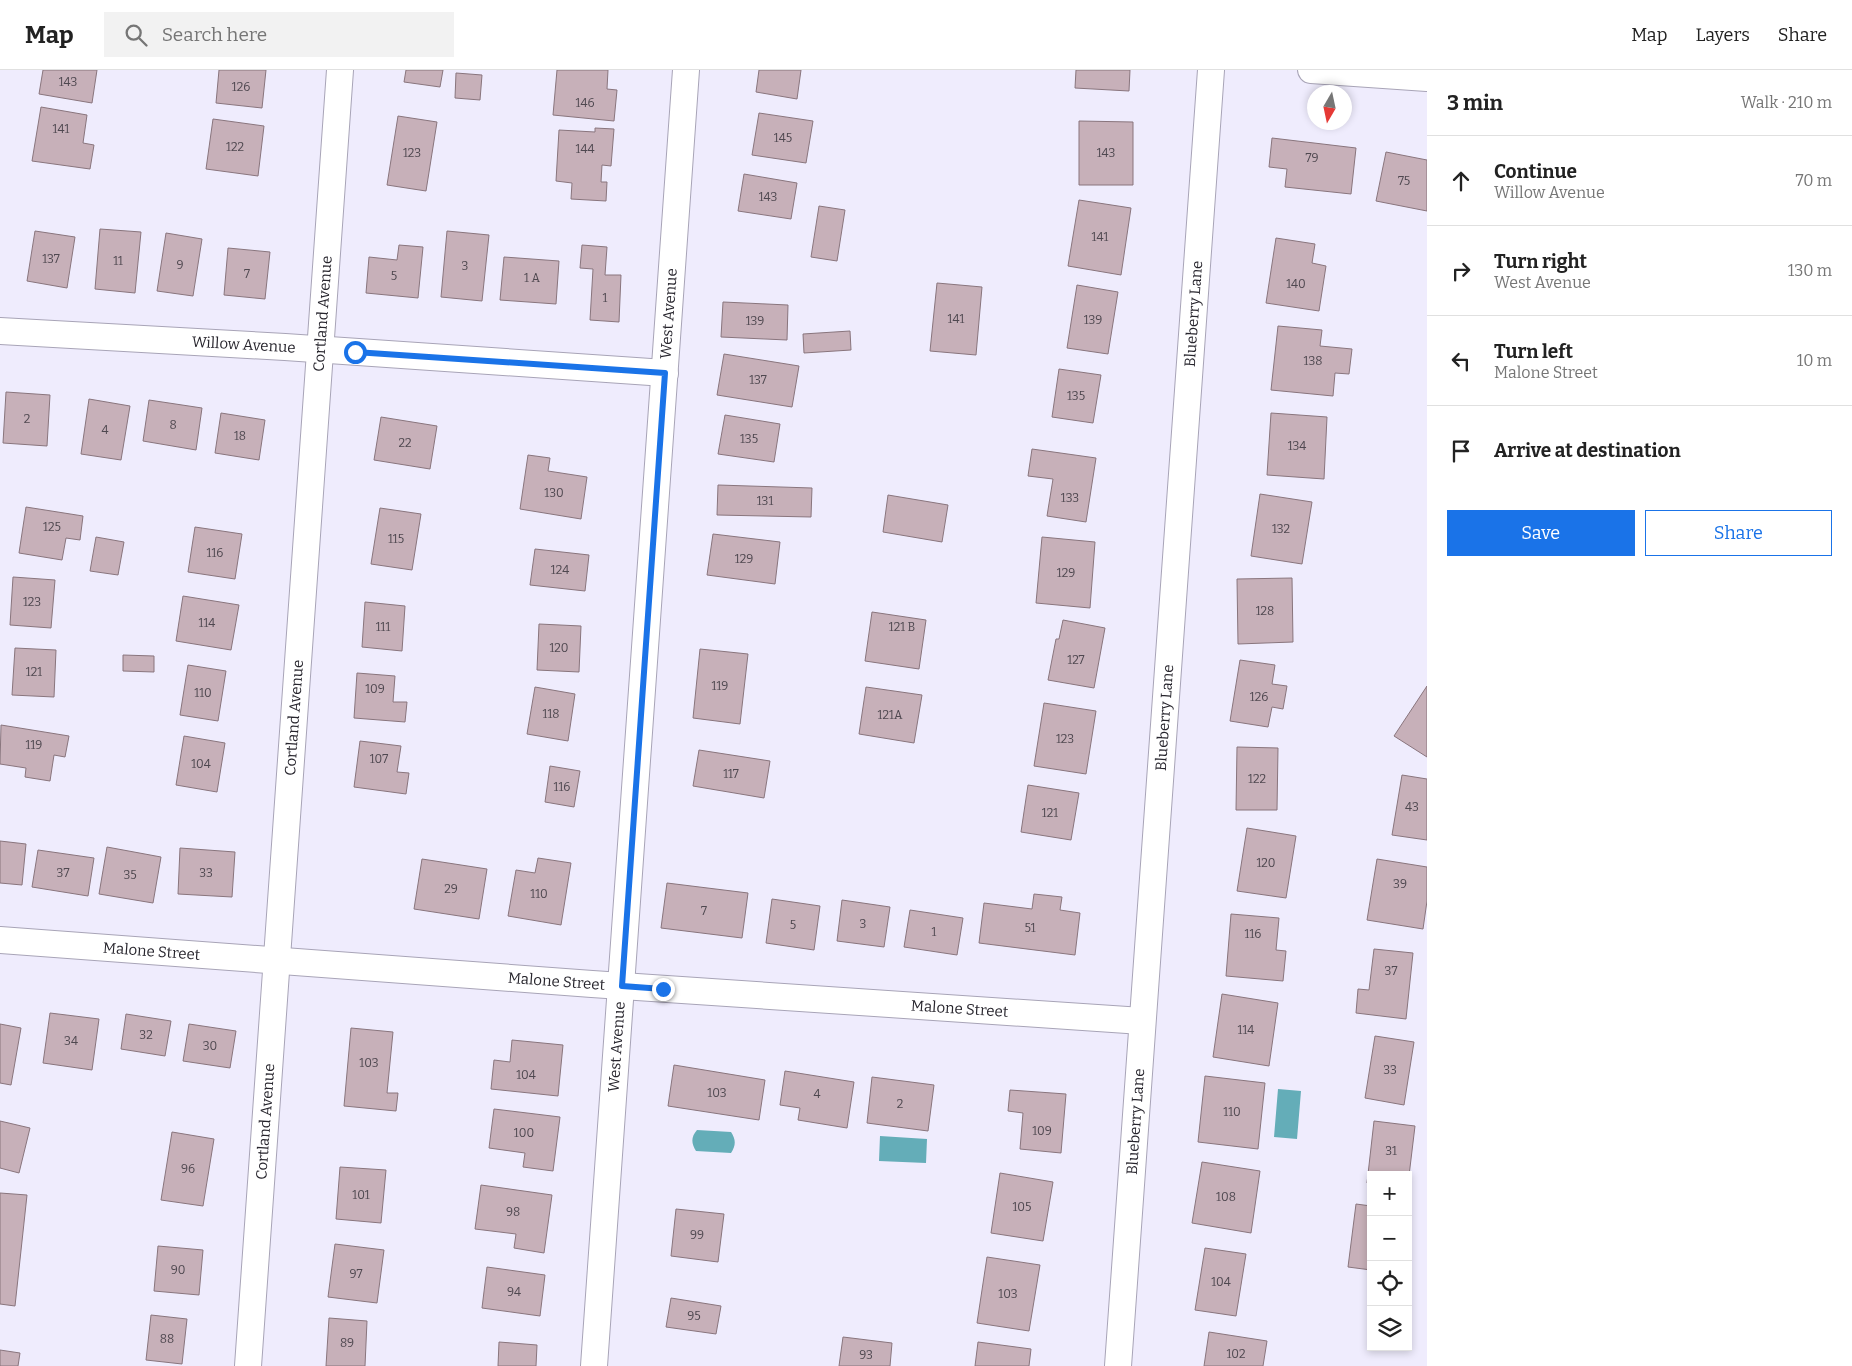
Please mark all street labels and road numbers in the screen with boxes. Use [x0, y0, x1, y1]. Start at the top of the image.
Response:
street label: Cortland Avenue [310, 255, 336, 372]
street label: Blueberry Lane [1181, 260, 1206, 367]
street label: West Avenue [657, 268, 681, 360]
street label: Willow Avenue [191, 333, 296, 357]
street label: Cortland Avenue [281, 659, 307, 776]
street label: Blueberry Lane [1152, 664, 1177, 771]
street label: Malone Street [102, 939, 201, 964]
street label: Malone Street [507, 969, 606, 994]
street label: Malone Street [910, 996, 1009, 1021]
street label: West Avenue [604, 1001, 629, 1093]
street label: Cortland Avenue [252, 1063, 278, 1180]
street label: Blueberry Lane [1123, 1068, 1148, 1175]

